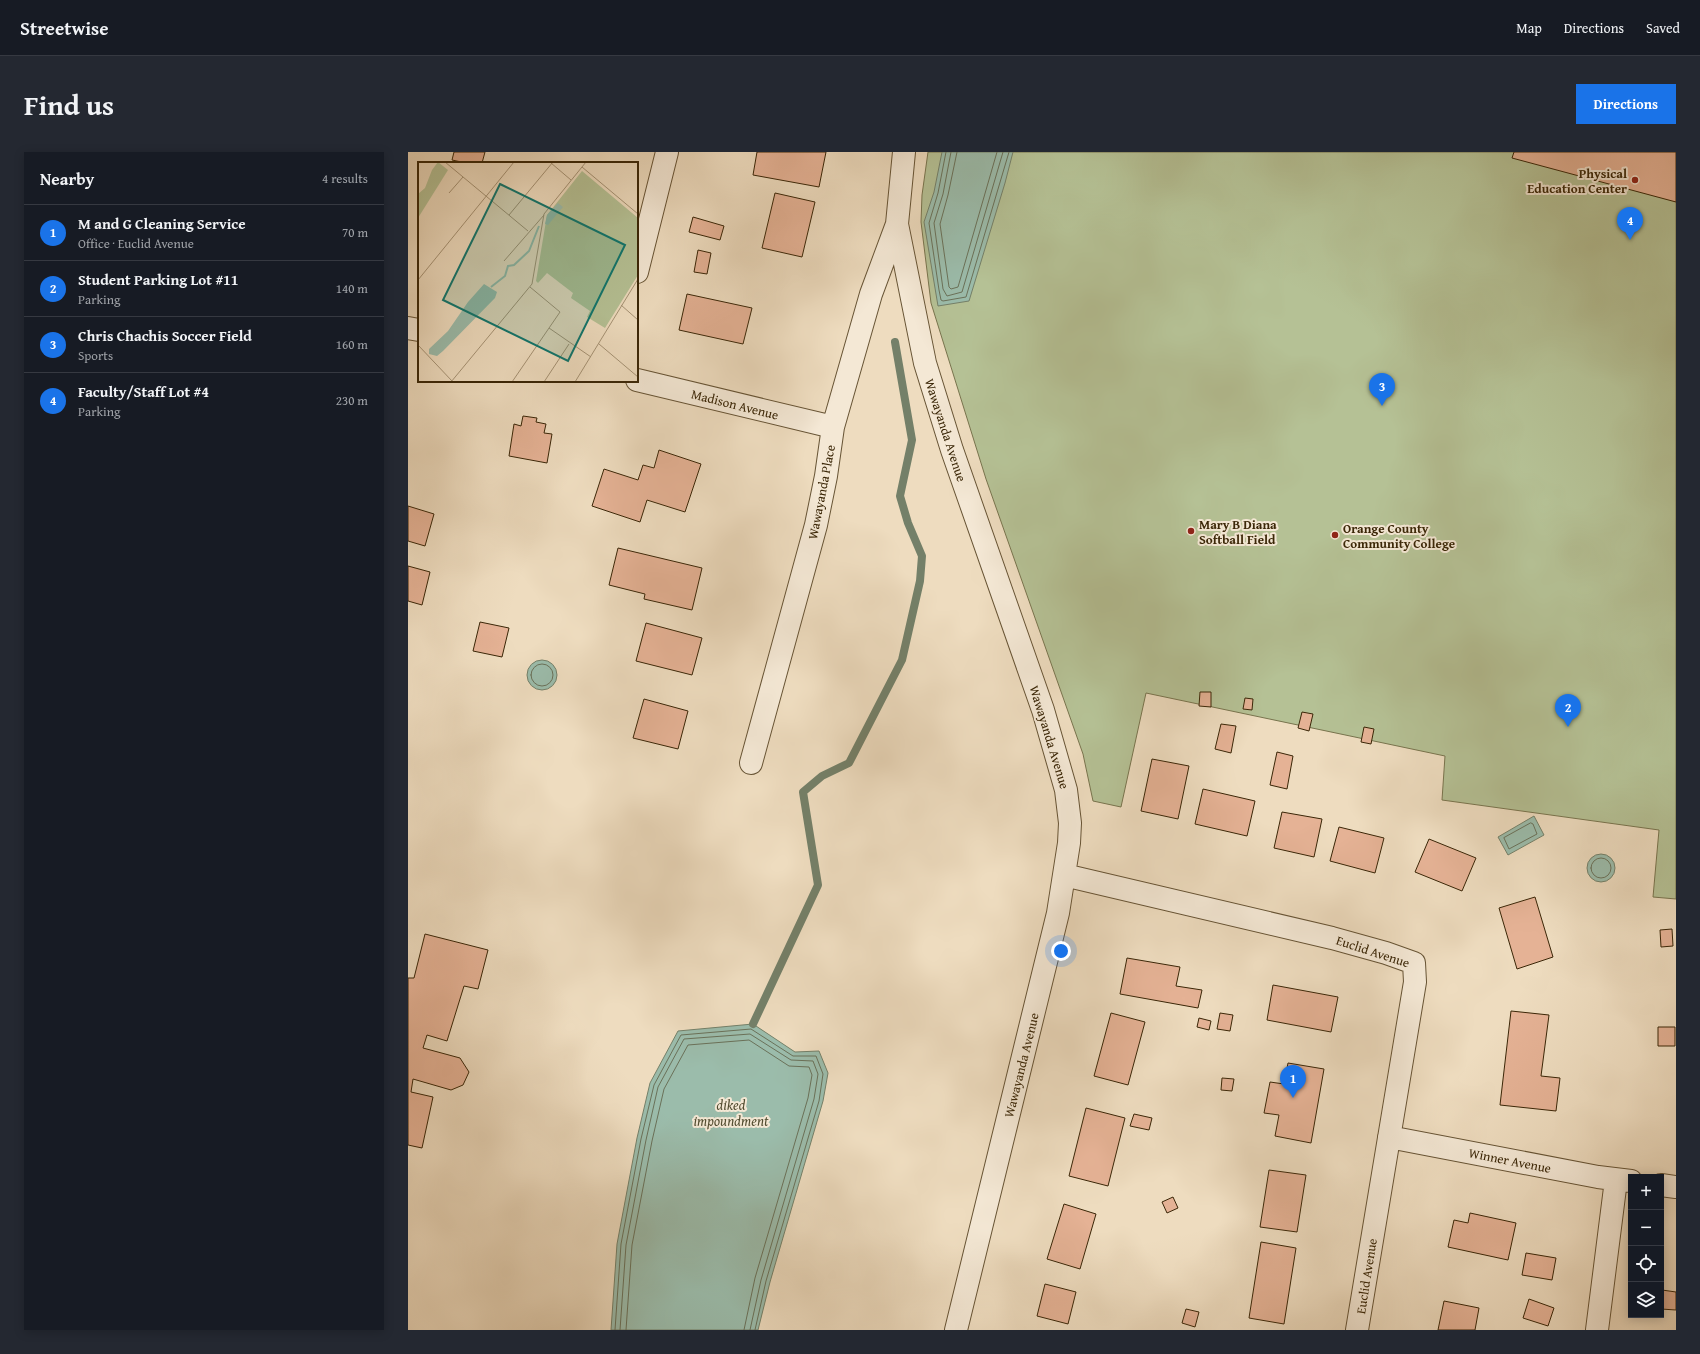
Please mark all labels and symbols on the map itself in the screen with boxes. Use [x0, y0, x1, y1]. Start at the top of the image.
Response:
inset map [418, 162, 638, 382]
place label: Physical Education Center [1527, 164, 1627, 198]
marker: Physical Education Center [1630, 175, 1640, 185]
pin: 4 [1617, 207, 1643, 240]
pin: 3 [1369, 373, 1395, 406]
street label: Wawayanda Avenue [920, 376, 971, 484]
street label: Madison Avenue [689, 384, 780, 425]
street label: Wawayanda Place [803, 443, 840, 541]
place label: Mary B Diana Softball Field [1199, 515, 1277, 549]
place label: Orange County Community College [1343, 519, 1455, 553]
marker: Mary B Diana Softball Field [1186, 526, 1196, 536]
marker: Orange County Community College [1330, 530, 1340, 540]
street label: Wawayanda Avenue [1025, 683, 1074, 791]
pin: 2 [1555, 694, 1581, 727]
street label: Euclid Avenue [1334, 931, 1412, 972]
your location [1051, 941, 1071, 961]
street label: Wawayanda Avenue [999, 1011, 1044, 1119]
pin: 1 [1280, 1065, 1306, 1098]
water label: diked impoundment [693, 1095, 769, 1131]
street label: Winner Avenue [1467, 1143, 1553, 1178]
street label: Euclid Avenue [1351, 1237, 1382, 1315]

